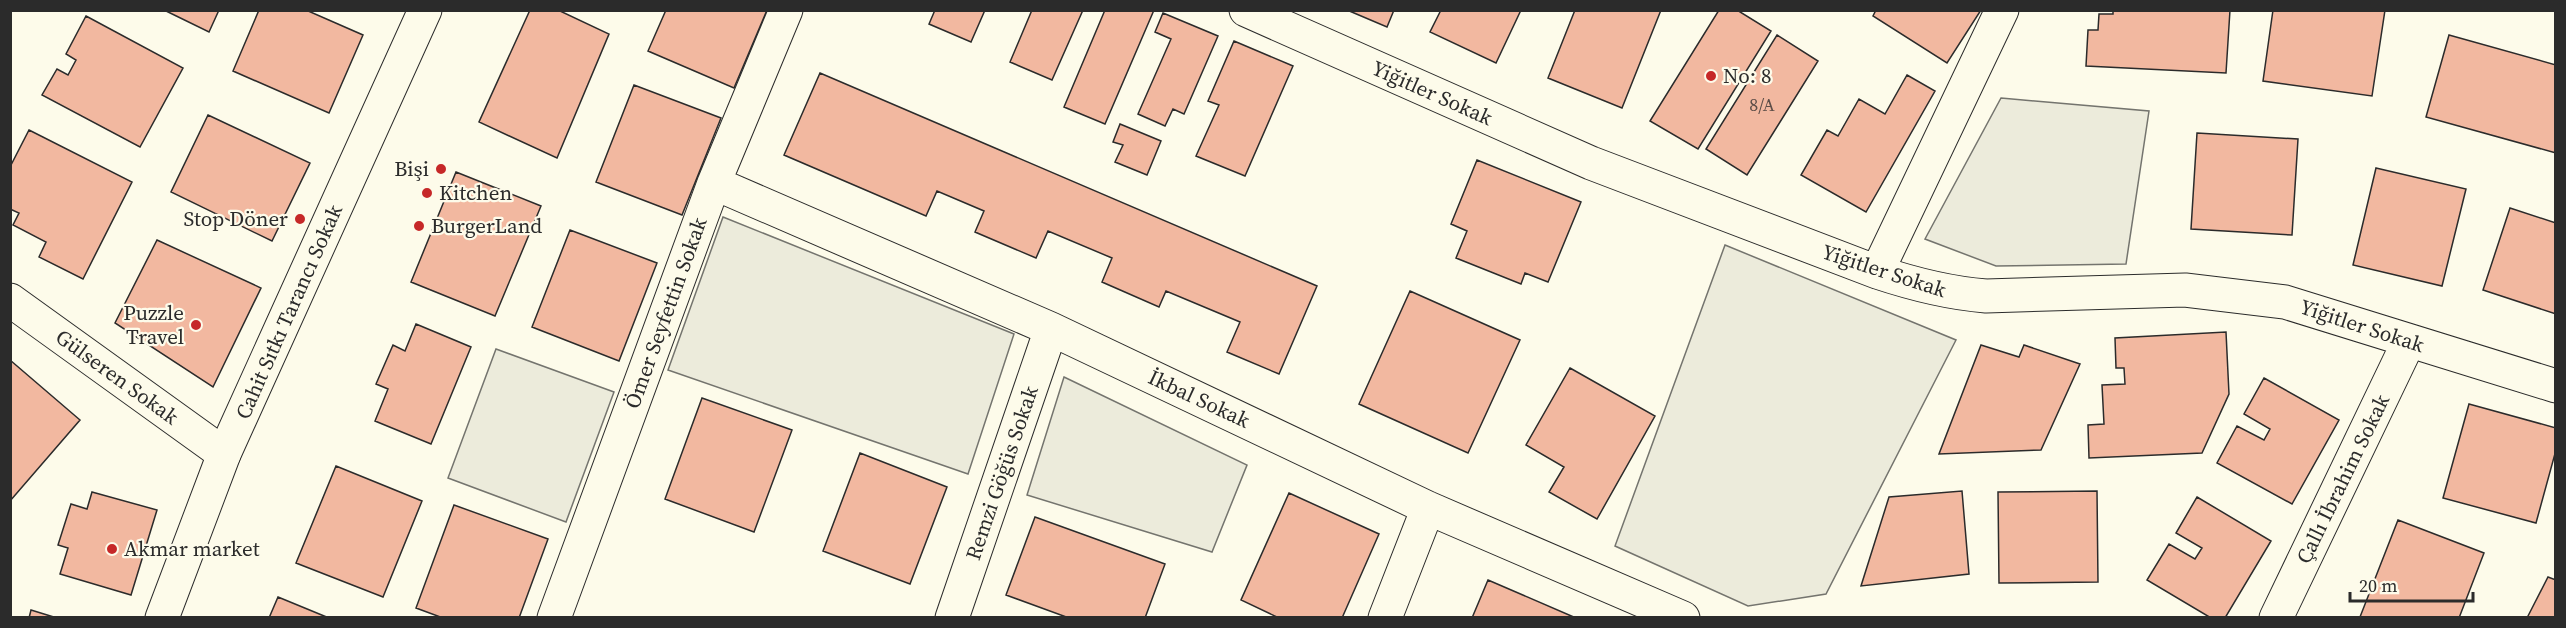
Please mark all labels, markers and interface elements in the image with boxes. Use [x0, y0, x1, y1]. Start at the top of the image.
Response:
street label: Yiğitler Sokak [1367, 53, 1498, 132]
place label: No: 8 [1723, 61, 1771, 90]
marker: No: 8 [1704, 69, 1718, 83]
house number: 8/A [1749, 92, 1775, 117]
place label: Bişi [394, 154, 429, 183]
marker: Bişi [434, 162, 448, 176]
place label: Kitchen [439, 178, 512, 207]
marker: Kitchen [420, 186, 434, 200]
street label: Cahit Sıtkı Tarancı Sokak [228, 199, 349, 424]
place label: Stop Döner [183, 204, 288, 233]
place label: BurgerLand [431, 211, 542, 240]
marker: Stop Döner [293, 212, 307, 226]
street label: Ömer Seyfettin Sokak [617, 213, 714, 412]
marker: BurgerLand [412, 219, 426, 233]
street label: Yiğitler Sokak [1818, 237, 1951, 304]
street label: Yiğitler Sokak [2296, 292, 2429, 359]
place label: Puzzle Travel [123, 298, 184, 351]
marker: Puzzle Travel [189, 318, 203, 332]
street label: Gülseren Sokak [50, 322, 185, 431]
street label: İkbal Sokak [1144, 362, 1255, 435]
street label: Remzi Göğüs Sokak [958, 381, 1045, 564]
street label: Çallı İbrahim Sokak [2289, 389, 2396, 568]
place label: Akmar market [124, 534, 260, 563]
marker: Akmar market [105, 542, 119, 556]
scale bar [2350, 565, 2473, 603]
text: 20 m [2359, 573, 2397, 598]

